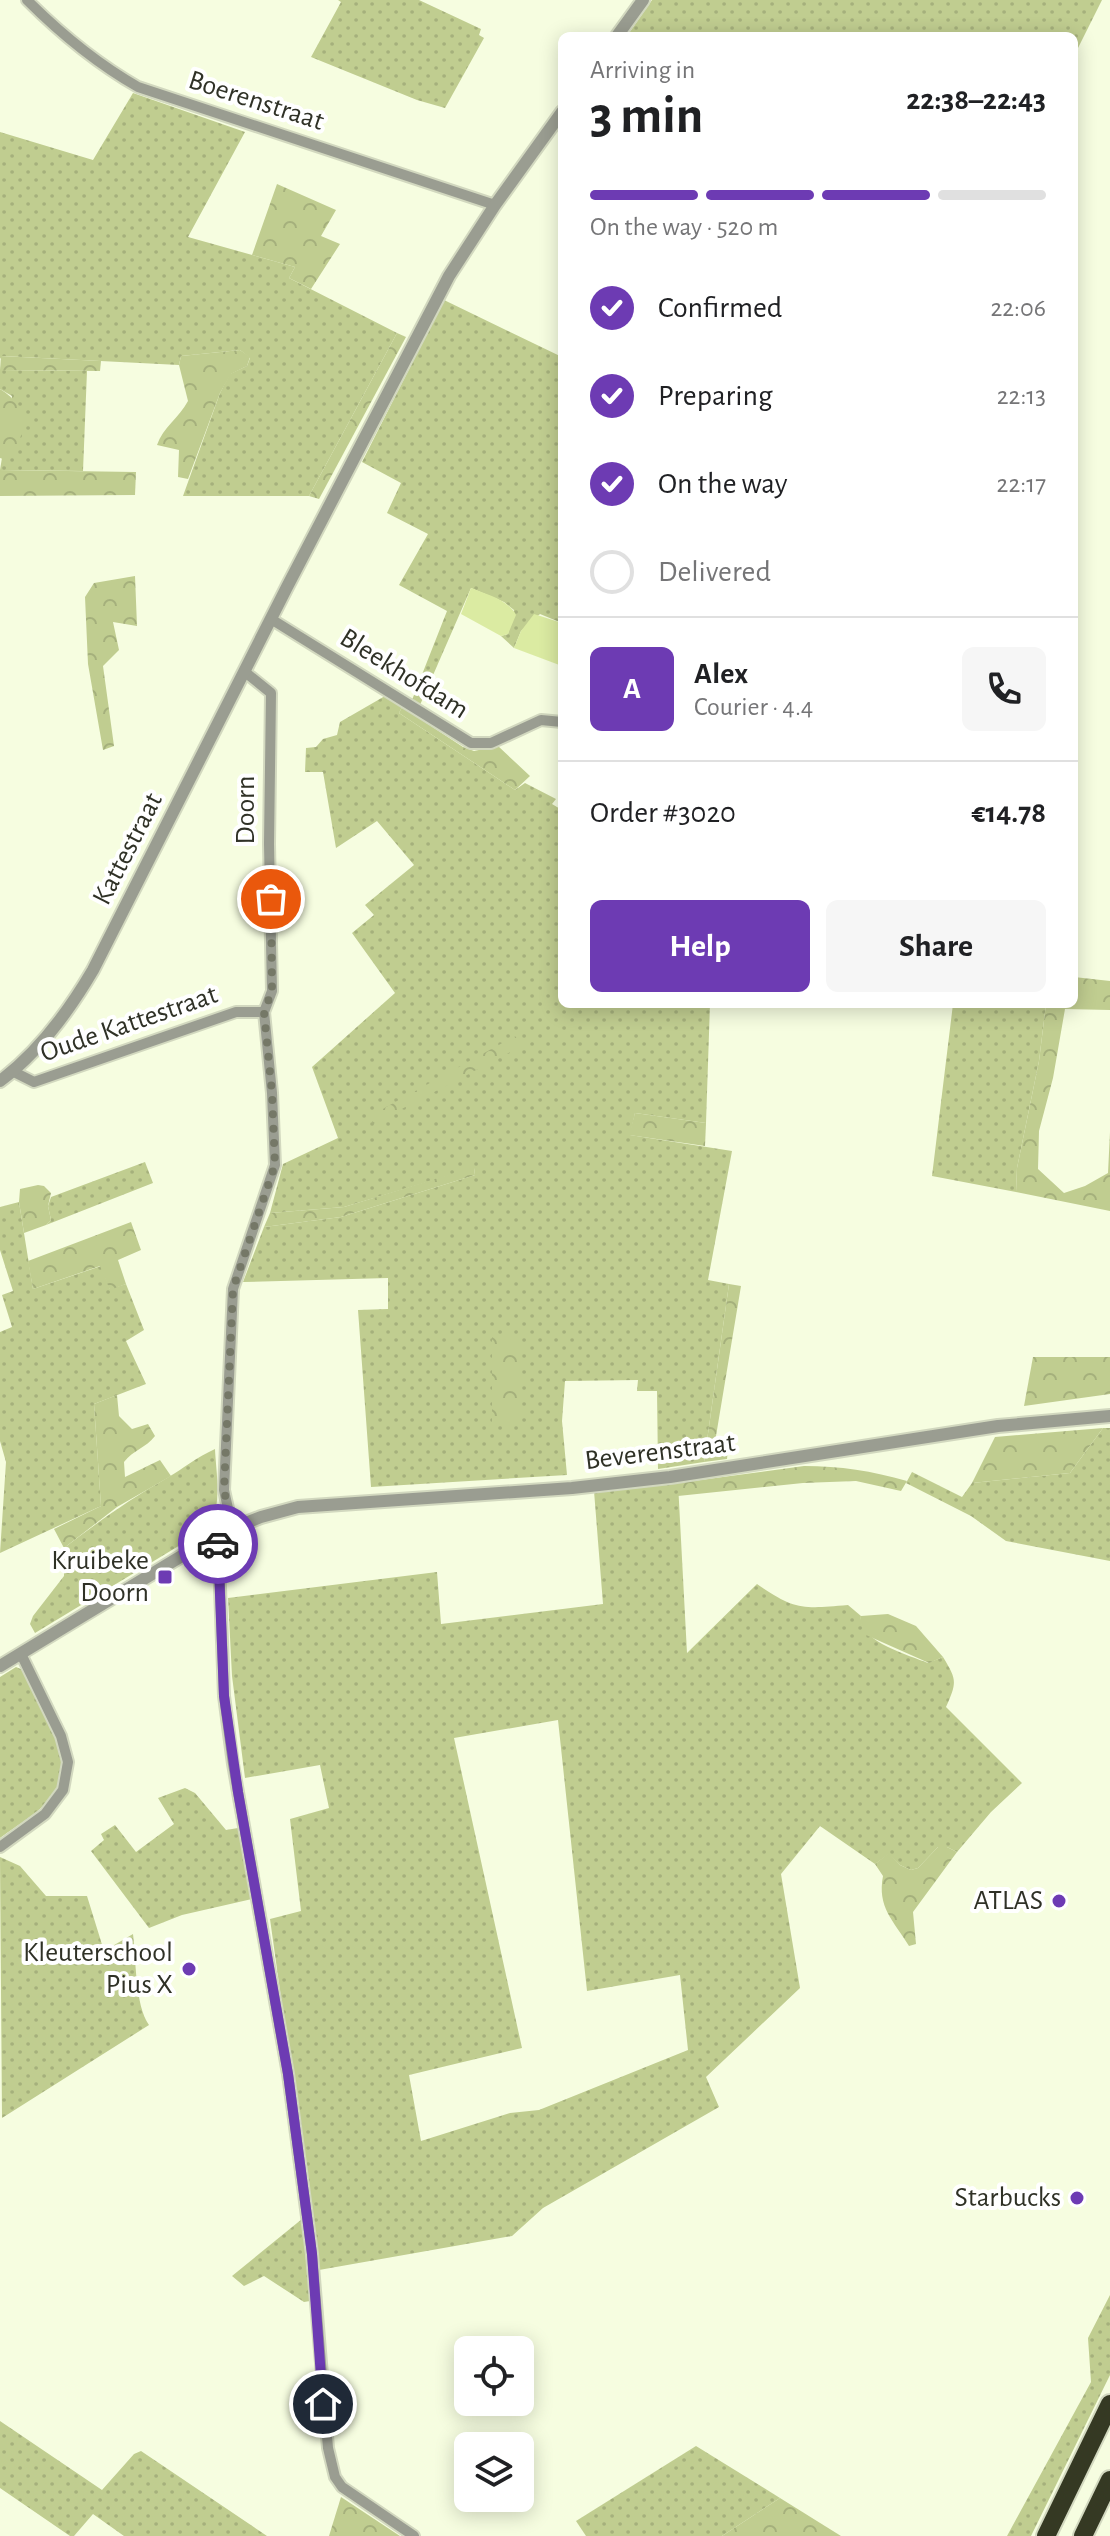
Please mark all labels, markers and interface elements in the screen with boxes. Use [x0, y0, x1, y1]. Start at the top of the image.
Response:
text: Arriving in [590, 57, 695, 83]
street label: Boerenstraat [185, 66, 327, 136]
text: 22:38–22:43 [906, 85, 1046, 115]
text: 3 min [590, 90, 703, 142]
text: On the way · 520 m [590, 214, 778, 240]
icon: check [590, 286, 634, 330]
text: Confirmed [658, 293, 782, 323]
text: 22:06 [990, 295, 1046, 321]
icon: check [590, 374, 634, 418]
text: Preparing [658, 381, 773, 411]
text: 22:13 [997, 383, 1046, 409]
icon: check [590, 462, 634, 506]
text: On the way [658, 469, 787, 499]
text: 22:17 [997, 471, 1046, 497]
text: Delivered [658, 557, 771, 587]
street label: Bleekhofdam [335, 623, 473, 725]
button: phone [962, 647, 1046, 731]
text: Alex [694, 659, 748, 689]
text: A [623, 674, 641, 704]
text: Courier · 4.4 [694, 694, 813, 720]
street label: Doorn [232, 776, 260, 844]
street label: Kattestraat [88, 789, 168, 909]
text: Order #3020 [590, 798, 736, 828]
text: €14.78 [971, 798, 1046, 828]
pin [237, 865, 305, 933]
icon: bag [249, 877, 293, 921]
button: Help [590, 900, 810, 992]
button: Share [826, 900, 1046, 992]
street label: Oude Kattestraat [37, 981, 221, 1067]
street label: Beverenstraat [583, 1429, 737, 1475]
courier [178, 1504, 258, 1584]
icon: car [196, 1522, 240, 1566]
place label: Kruibeke Doorn [51, 1547, 149, 1607]
marker: Kruibeke Doorn [156, 1568, 174, 1586]
place label: ATLAS [974, 1887, 1043, 1915]
marker: ATLAS [1050, 1892, 1068, 1910]
place label: Kleuterschool Pius X [23, 1939, 173, 1999]
marker: Kleuterschool Pius X [180, 1960, 198, 1978]
place label: Starbucks [955, 2184, 1061, 2212]
marker: Starbucks [1068, 2189, 1086, 2207]
map controls [454, 2336, 534, 2512]
button: locate [454, 2336, 534, 2416]
pin [289, 2370, 357, 2438]
icon: home [301, 2382, 345, 2426]
button: layers [454, 2432, 534, 2512]

